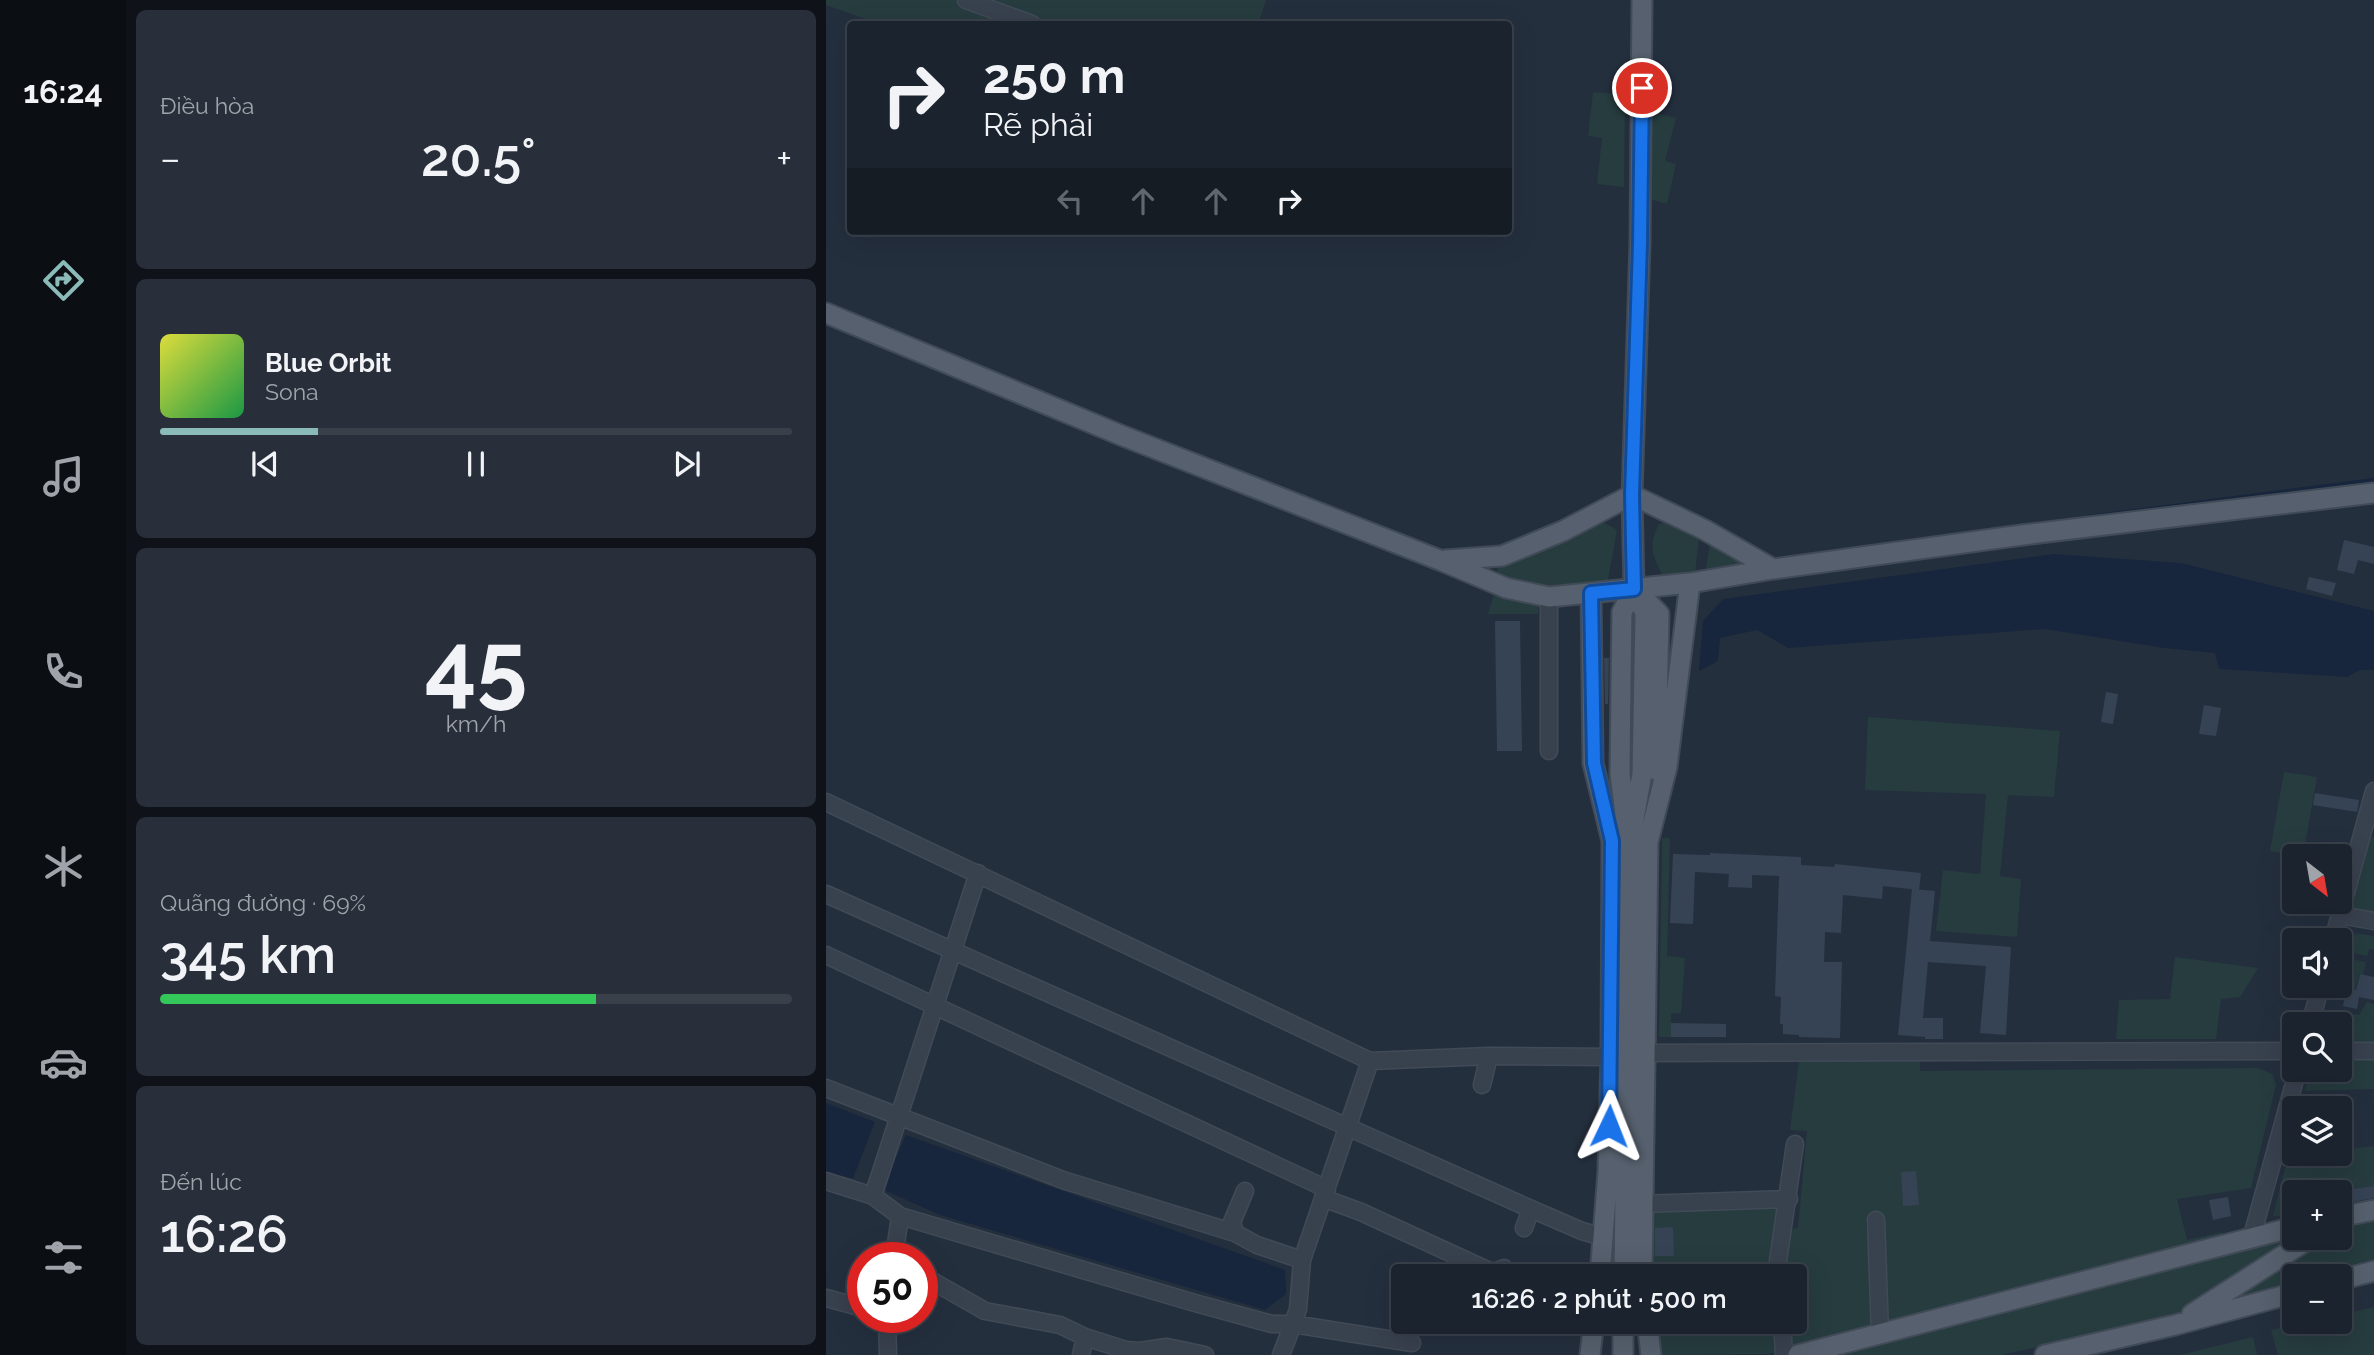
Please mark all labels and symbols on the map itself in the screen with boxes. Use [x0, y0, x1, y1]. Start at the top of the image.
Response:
pin [1612, 58, 1672, 118]
north arrow [2282, 844, 2352, 914]
position arrow [1572, 1089, 1646, 1163]
speed limit sign: 50 [847, 1242, 938, 1333]

